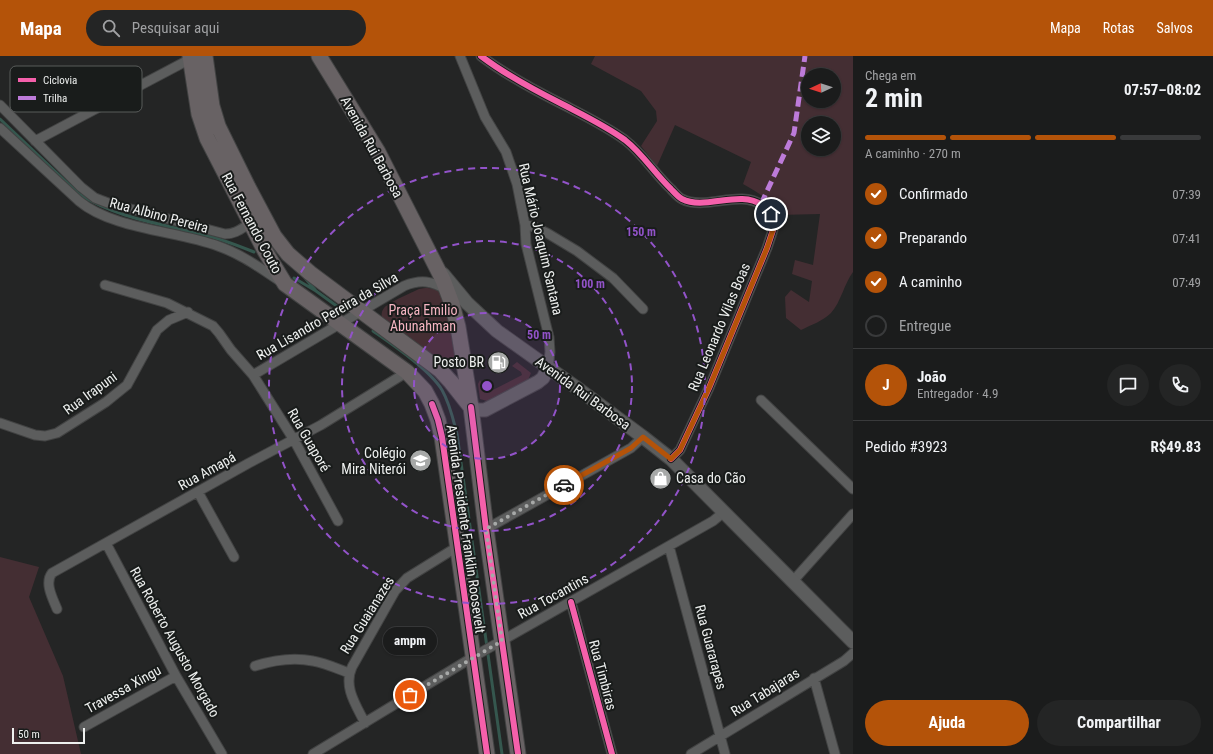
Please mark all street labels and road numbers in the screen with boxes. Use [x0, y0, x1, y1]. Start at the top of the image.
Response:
street label: Avenida Rui Barbosa [338, 94, 406, 200]
street label: Rua Mário Joaquim Santana [516, 161, 566, 317]
street label: Rua Fernando Couto [219, 170, 285, 276]
street label: Rua Albino Pereira [108, 194, 210, 236]
street label: Rua Leonardo Vilas Boas [685, 261, 753, 393]
street label: Rua Lisandro Pereira da Silva [254, 269, 400, 363]
street label: Avenida Rui Barbosa [532, 353, 634, 433]
street label: Rua Irapuni [60, 368, 120, 418]
street label: Rua Guaporé [284, 405, 334, 475]
street label: Avenida Presidente Franklin Roosevelt [443, 424, 489, 634]
street label: Rua Amapá [176, 449, 238, 493]
street label: Rua Roberto Augusto Morgado [127, 564, 223, 720]
street label: Rua Tocantins [515, 570, 591, 622]
street label: Rua Guaianazes [337, 573, 397, 657]
street label: Rua Guararapes [692, 603, 730, 691]
street label: Rua Timbiras [586, 638, 620, 712]
street label: Travessa Xingu [82, 662, 164, 716]
street label: Rua Tabajaras [728, 665, 802, 719]

